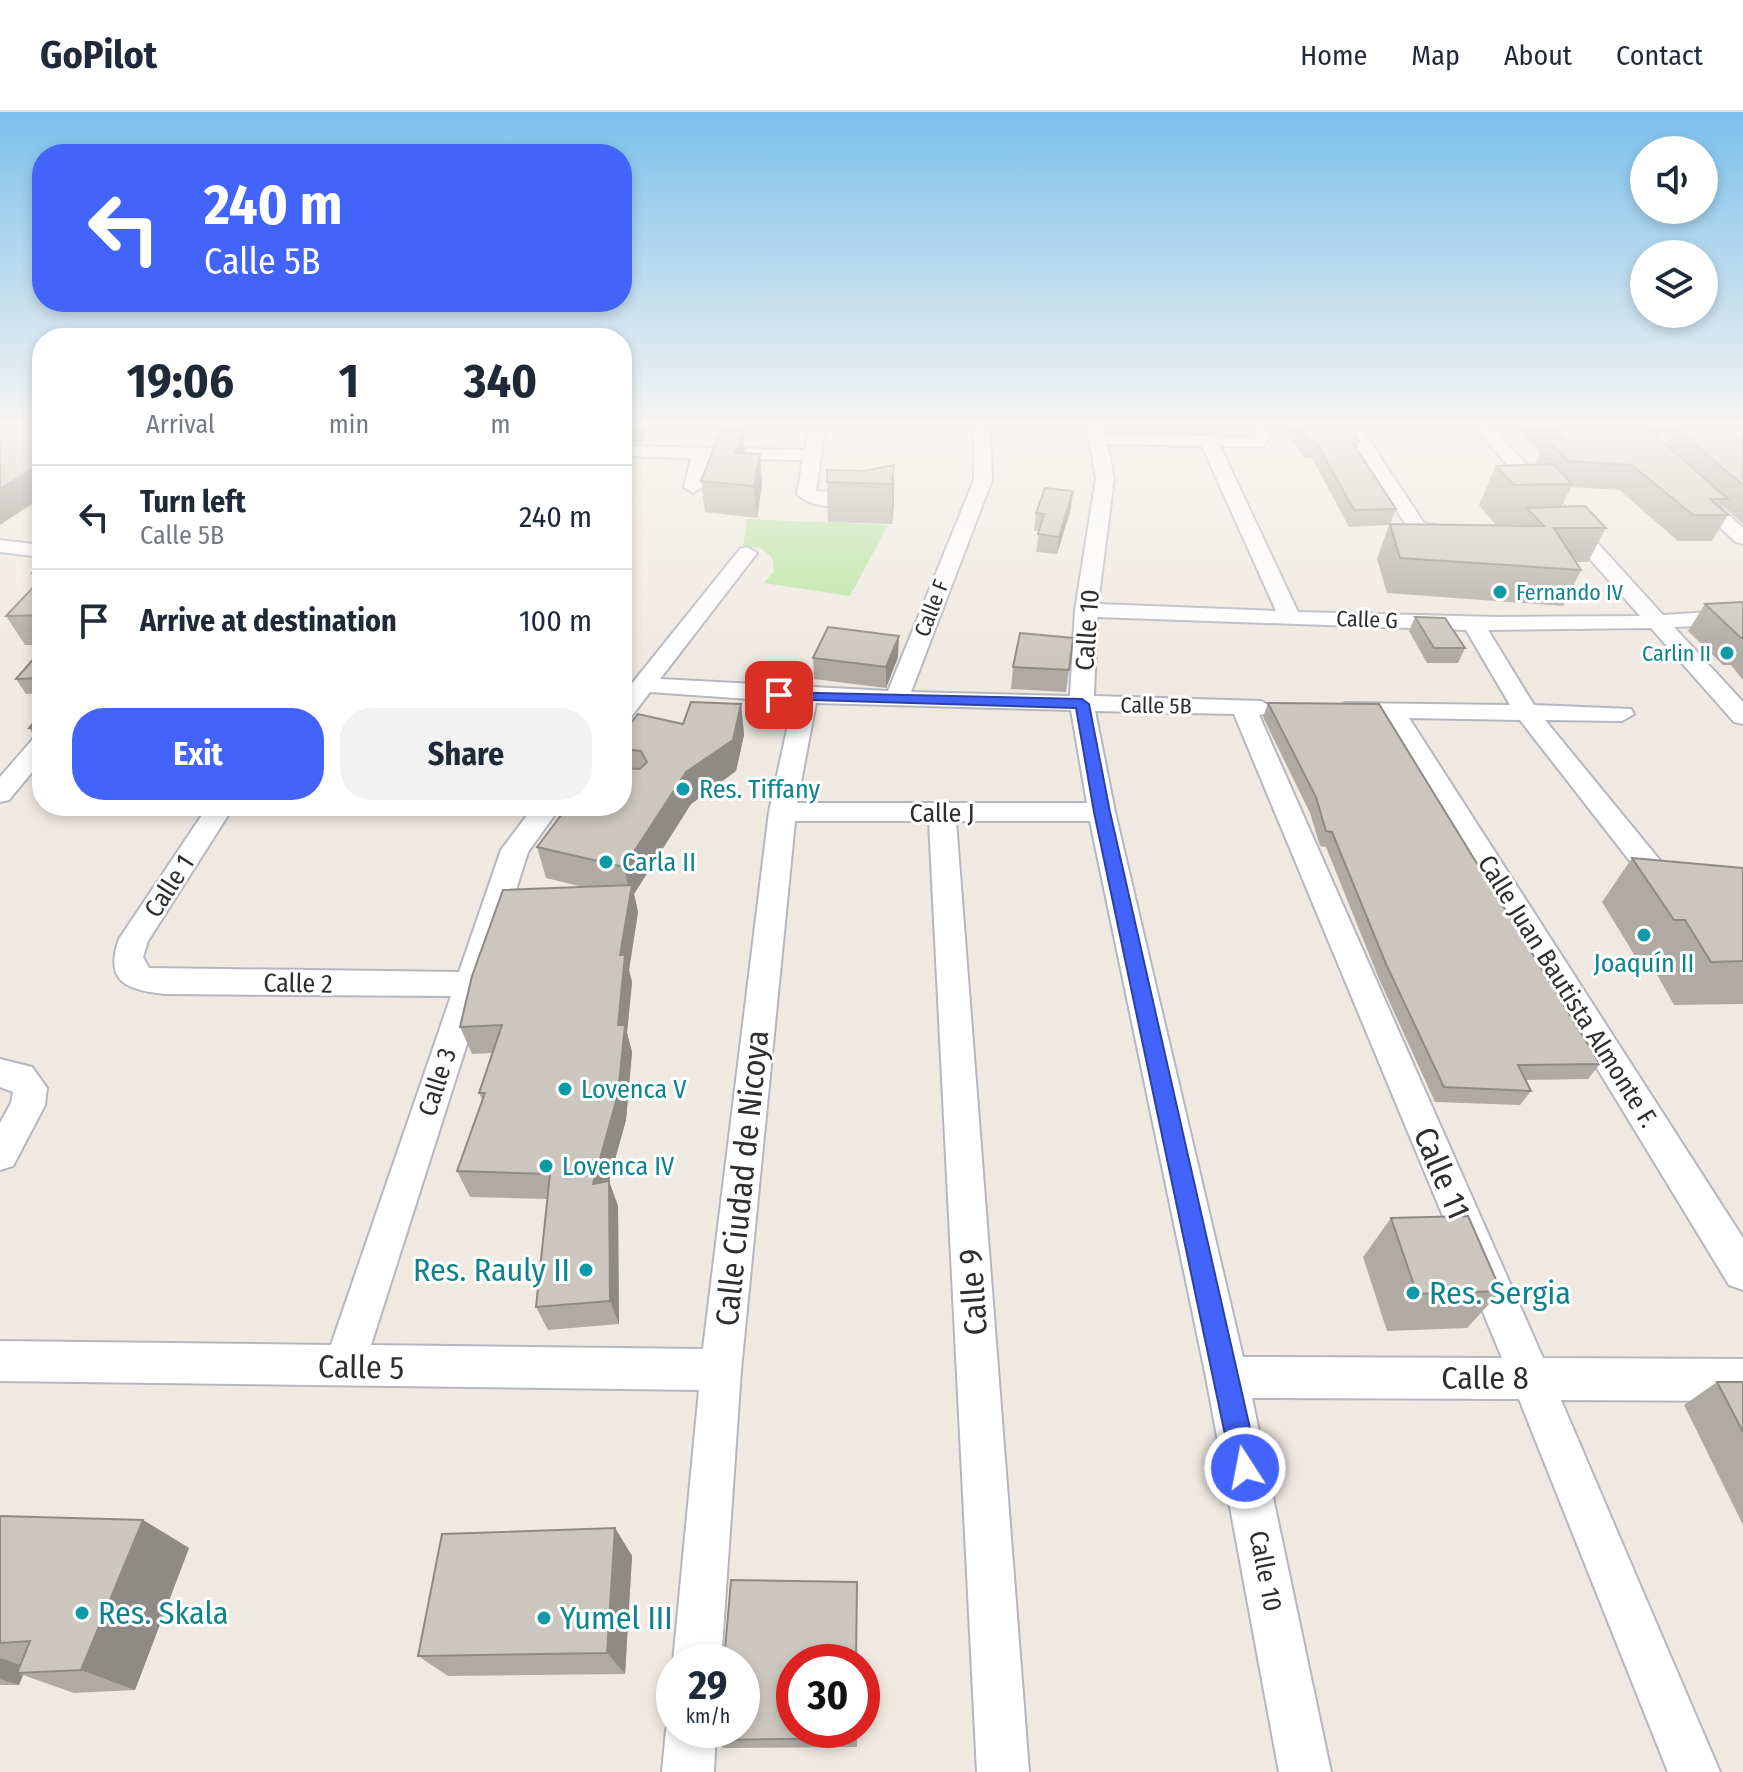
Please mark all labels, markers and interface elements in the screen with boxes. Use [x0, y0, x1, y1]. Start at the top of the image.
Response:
text: GoPilot [40, 32, 157, 78]
text: Home [1300, 39, 1367, 72]
text: Map [1411, 39, 1460, 72]
text: About [1504, 39, 1572, 72]
text: Contact [1616, 39, 1703, 72]
map controls [1630, 136, 1718, 328]
button: sound [1630, 136, 1718, 224]
text: 240 m [204, 172, 343, 239]
icon: left [72, 176, 176, 280]
text: Calle 5B [204, 240, 321, 284]
button: layers [1630, 240, 1718, 328]
text: 19:06 [127, 352, 234, 410]
text: 1 [339, 352, 359, 410]
text: 340 [464, 352, 537, 410]
text: Arrival [146, 409, 215, 440]
text: min [329, 409, 369, 440]
text: m [491, 409, 511, 440]
text: Turn left [140, 484, 246, 520]
icon: left [72, 495, 116, 539]
text: 240 m [519, 499, 592, 535]
text: Calle 5B [140, 520, 224, 551]
street label: Calle F [908, 576, 955, 640]
place label: Fernando IV [1516, 579, 1624, 606]
marker: Fernando IV [1491, 583, 1509, 601]
street label: Calle 10 [1069, 588, 1106, 672]
icon: arrive [72, 599, 116, 643]
text: Arrive at destination [140, 603, 397, 639]
text: 100 m [519, 603, 592, 639]
street label: Calle G [1336, 605, 1398, 634]
place label: Carlin II [1642, 640, 1711, 667]
marker: Carlin II [1718, 644, 1736, 662]
pin [745, 661, 813, 729]
icon: arrive [757, 673, 801, 717]
street label: Calle 5B [1120, 691, 1192, 720]
button: Exit [72, 708, 324, 800]
button: Share [340, 708, 592, 800]
place label: Res. Tiffany [699, 774, 821, 805]
marker: Res. Tiffany [674, 780, 692, 798]
street label: Calle J [909, 798, 975, 829]
place label: Carla II [622, 847, 696, 878]
street label: Calle 1 [138, 849, 201, 923]
street label: Calle Juan Bautista Almonte F. [1471, 850, 1664, 1133]
marker: Carla II [597, 853, 615, 871]
marker: Joaquín II [1635, 926, 1653, 944]
place label: Joaquín II [1594, 948, 1694, 979]
street label: Calle 2 [263, 967, 333, 1000]
street label: Calle Ciudad de Nicoya [708, 1028, 776, 1328]
street label: Calle 3 [412, 1044, 463, 1120]
place label: Lovenca V [581, 1074, 687, 1105]
marker: Lovenca V [556, 1080, 574, 1098]
street label: Calle 11 [1406, 1121, 1478, 1225]
place label: Lovenca IV [562, 1151, 675, 1182]
marker: Lovenca IV [537, 1157, 555, 1175]
street label: Calle 9 [951, 1247, 995, 1337]
place label: Res. Rauly II [413, 1251, 570, 1289]
marker: Res. Rauly II [577, 1261, 595, 1279]
place label: Res. Sergia [1429, 1274, 1571, 1312]
marker: Res. Sergia [1404, 1284, 1422, 1302]
street label: Calle 5 [318, 1347, 404, 1387]
street label: Calle 8 [1441, 1359, 1529, 1397]
position arrow [1203, 1426, 1287, 1510]
street label: Calle 10 [1243, 1528, 1289, 1614]
place label: Res. Skala [98, 1594, 228, 1632]
place label: Yumel III [560, 1599, 673, 1637]
marker: Res. Skala [73, 1604, 91, 1622]
marker: Yumel III [535, 1609, 553, 1627]
speed limit sign: 30 [776, 1644, 880, 1748]
text: 29 [688, 1662, 727, 1710]
text: km/h [686, 1704, 730, 1728]

